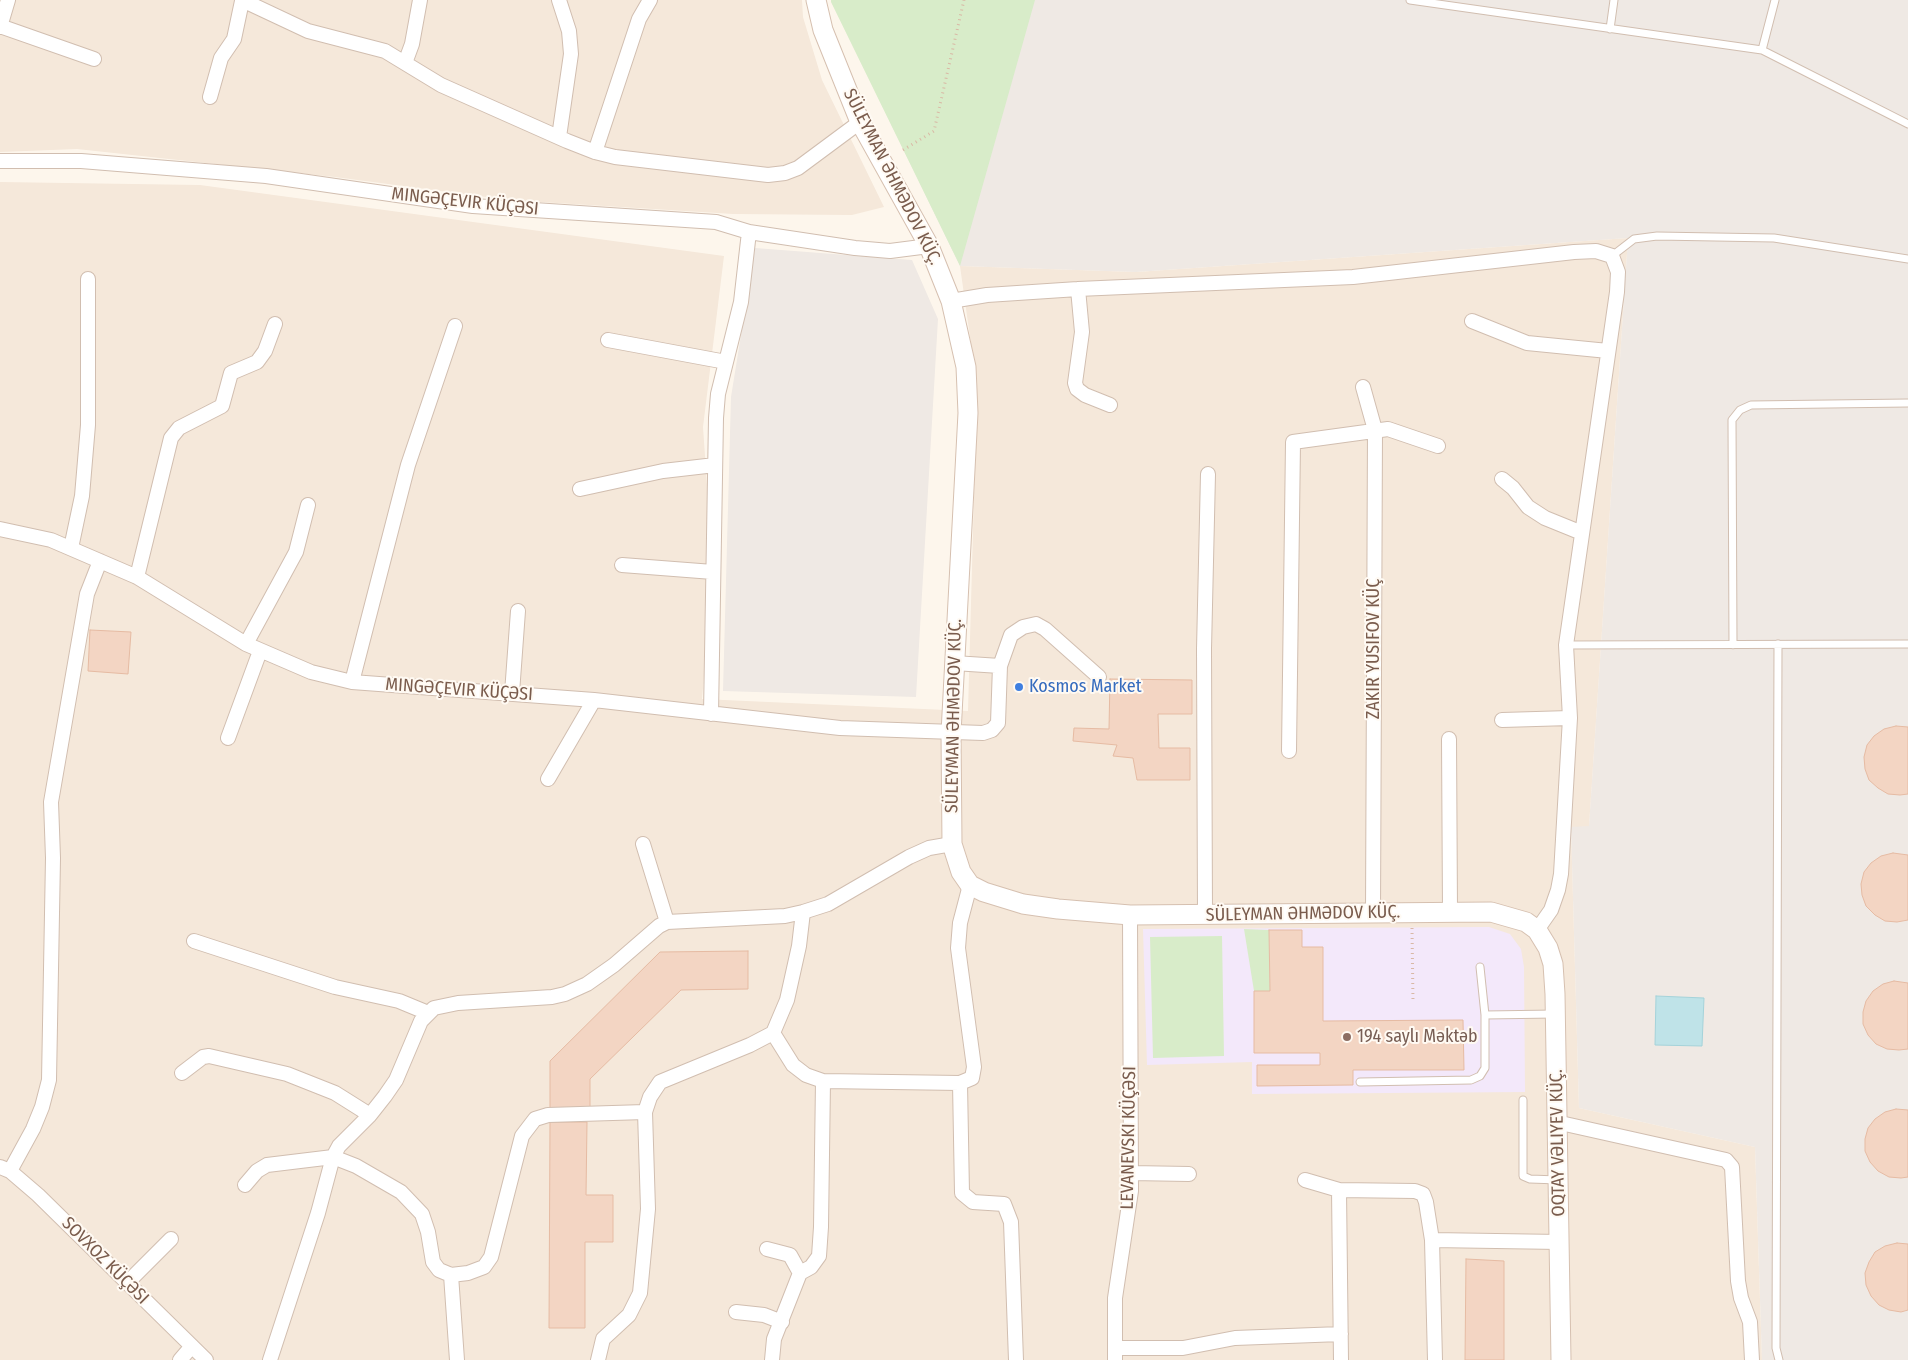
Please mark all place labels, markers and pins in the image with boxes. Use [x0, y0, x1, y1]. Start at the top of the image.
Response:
place label: Kosmos Market [1029, 676, 1142, 698]
marker: Kosmos Market [1013, 681, 1025, 693]
place label: 194 saylı Məktəb [1357, 1026, 1478, 1048]
marker: 194 saylı Məktəb [1341, 1031, 1353, 1043]

